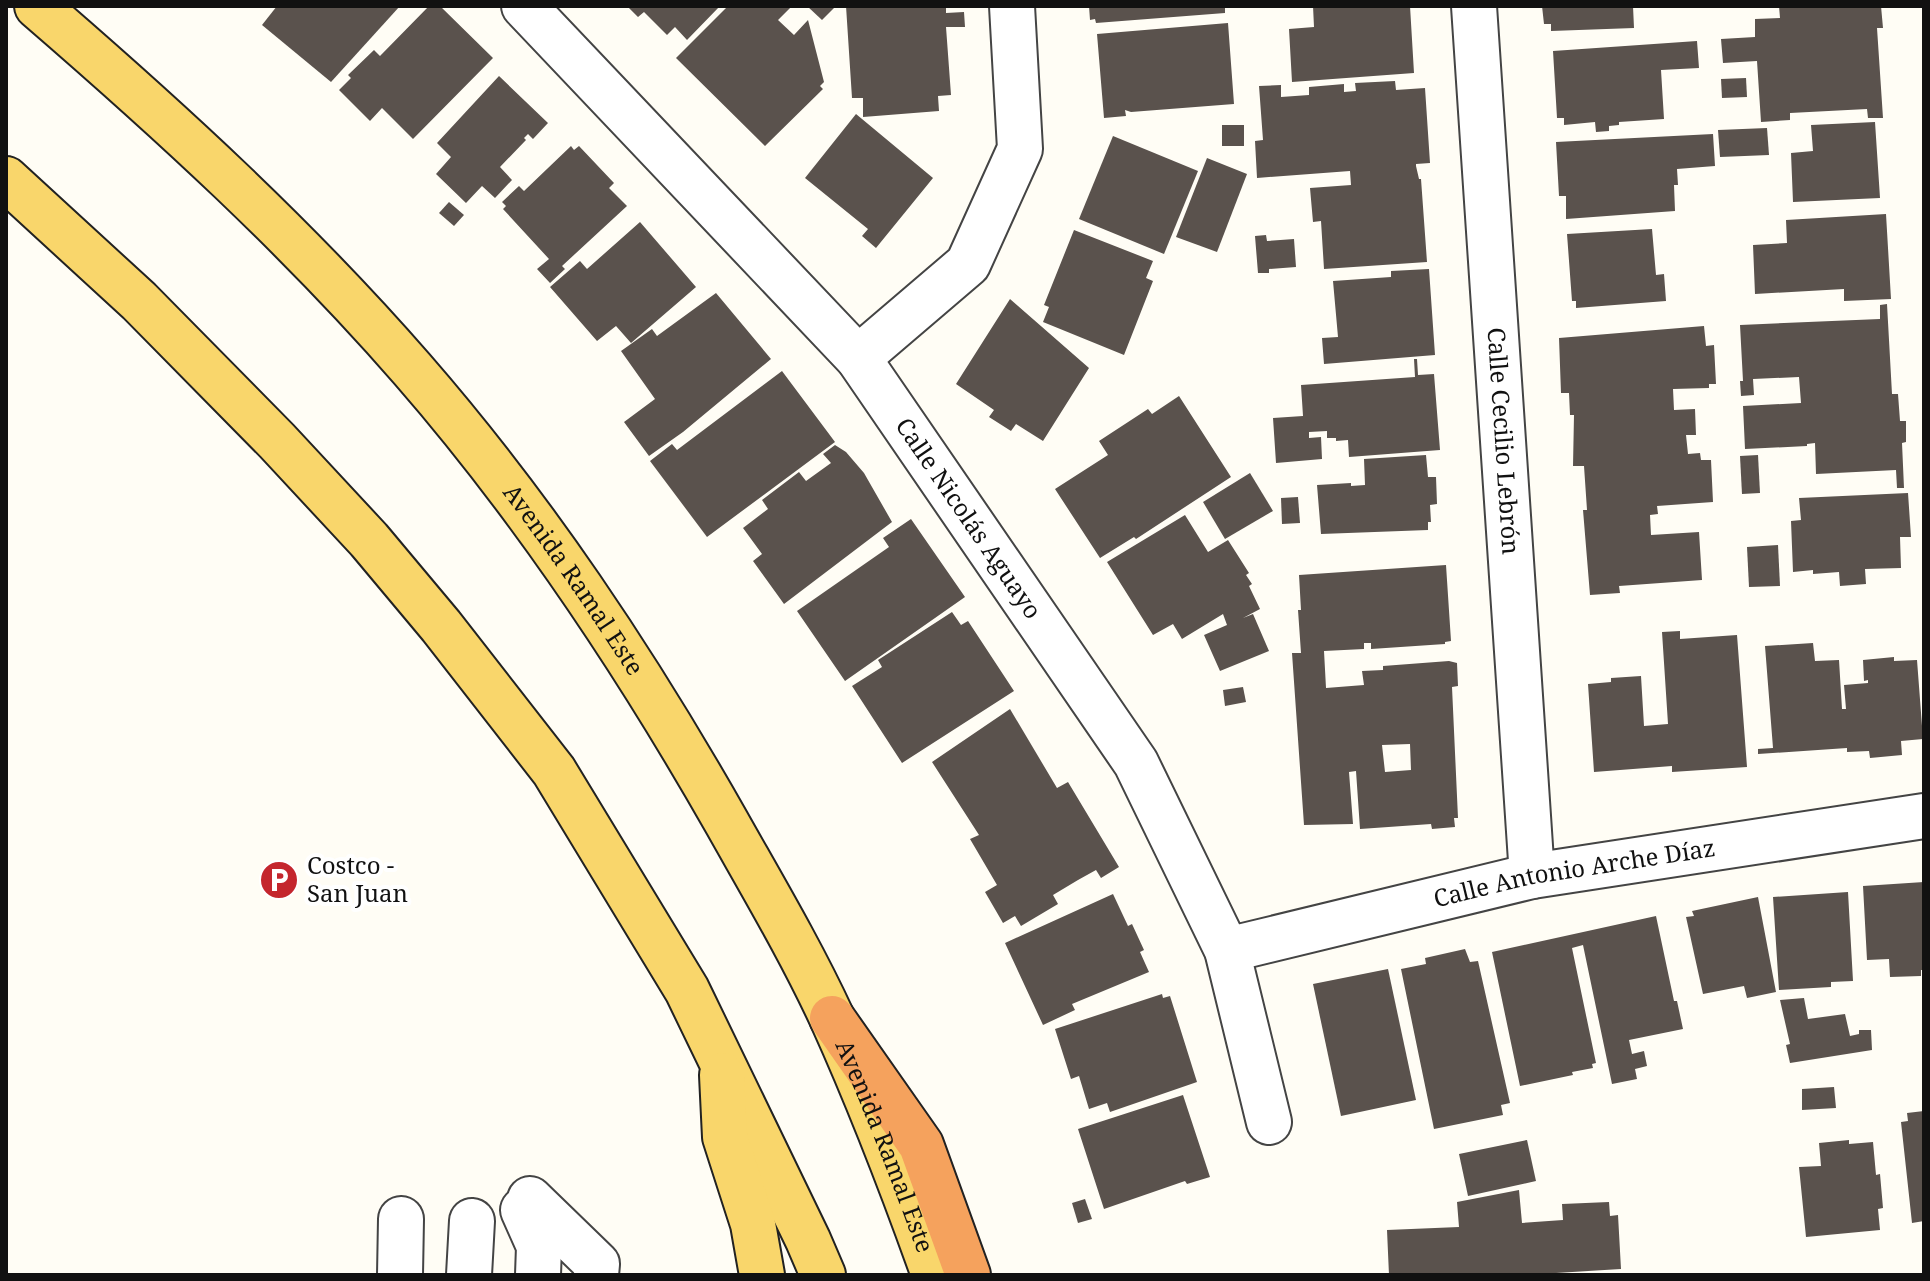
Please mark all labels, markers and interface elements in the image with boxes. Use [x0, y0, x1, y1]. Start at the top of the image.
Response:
street label: Calle Cecilio Lebrón [1480, 326, 1529, 556]
street label: Calle Nicolás Aguayo [889, 411, 1050, 625]
street label: Avenida Ramal Este [496, 476, 652, 681]
street label: Calle Antonio Arche Díaz [1430, 830, 1717, 914]
place label: Costco - San Juan [307, 848, 408, 909]
parking icon: Costco - San Juan [258, 859, 300, 901]
street label: Avenida Ramal Este [829, 1034, 943, 1257]

